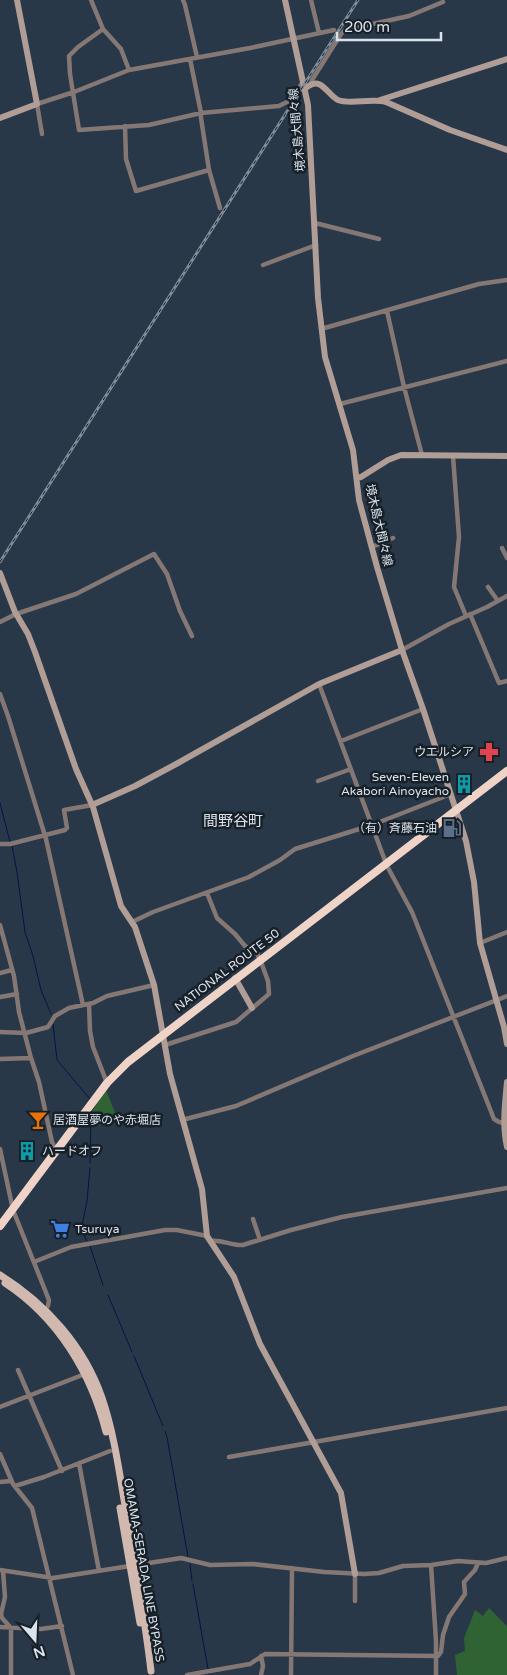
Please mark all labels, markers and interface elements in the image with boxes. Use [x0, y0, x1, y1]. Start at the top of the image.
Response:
scale bar [337, 10, 441, 42]
text: 200 m [344, 18, 390, 36]
street label: 境木島大間々線 [286, 88, 308, 172]
street label: 境木島大間々線 [363, 482, 395, 568]
pharmacy icon: ウエルシア [478, 741, 500, 763]
place label: ウエルシア [414, 745, 474, 759]
place label: Seven-Eleven Akabori Ainoyacho [341, 770, 449, 798]
building icon: Seven-Eleven Akabori Ainoyacho [453, 773, 475, 795]
district label: 間野谷町 [203, 812, 263, 830]
fuel station icon: （有）斉藤石油 [441, 817, 463, 839]
place label: （有）斉藤石油 [353, 821, 437, 835]
street label: NATIONAL ROUTE 50 [172, 926, 282, 1014]
bar icon: 居酒屋夢のや赤堀店 [27, 1109, 49, 1131]
place label: 居酒屋夢のや赤堀店 [53, 1113, 161, 1127]
building icon: ハードオフ [16, 1140, 38, 1162]
place label: ハードオフ [42, 1144, 102, 1158]
supermarket icon: Tsuruya [49, 1218, 71, 1240]
place label: Tsuruya [75, 1222, 119, 1236]
street label: OMAMA-SERADA LINE BYPASS [121, 1477, 167, 1663]
north arrow [10, 1615, 60, 1665]
text: N [31, 1642, 47, 1662]

